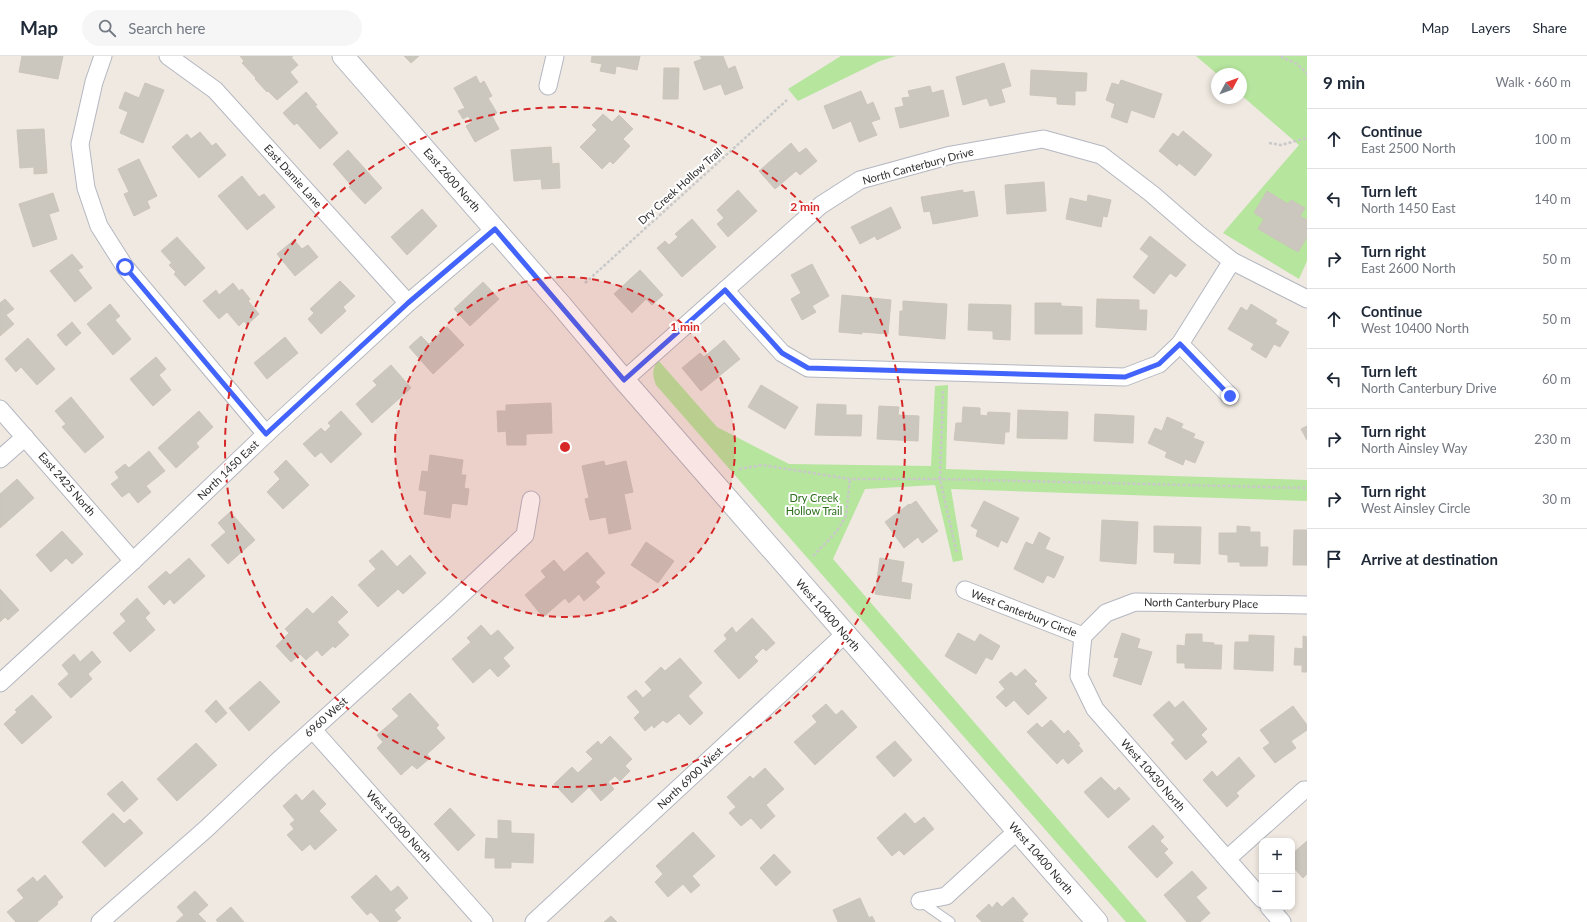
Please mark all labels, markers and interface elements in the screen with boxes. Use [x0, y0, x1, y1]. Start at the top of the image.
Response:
search box [82, 10, 362, 46]
text: Map [20, 16, 58, 39]
icon: search [96, 17, 118, 39]
text: Search here [128, 19, 206, 37]
text: Map [1421, 19, 1449, 36]
text: Layers [1471, 19, 1511, 36]
text: Share [1533, 19, 1567, 36]
north arrow [1211, 68, 1247, 104]
text: 9 min [1323, 72, 1365, 93]
text: Walk · 660 m [1495, 74, 1571, 90]
text: Continue [1361, 122, 1422, 140]
icon: ahead [1323, 128, 1345, 150]
text: 100 m [1534, 131, 1571, 147]
text: East 2500 North [1361, 140, 1456, 156]
street label: East Damie Lane [262, 141, 325, 210]
street label: North Canterbury Drive [861, 144, 975, 187]
street label: East 2600 North [421, 145, 484, 214]
street label: Dry Creek Hollow Trail [635, 145, 724, 227]
text: Turn left [1361, 182, 1417, 200]
icon: left [1323, 188, 1345, 210]
text: 140 m [1534, 191, 1571, 207]
text: 2 min [790, 199, 820, 214]
text: North 1450 East [1361, 200, 1456, 216]
text: Turn right [1361, 242, 1426, 260]
icon: right [1323, 248, 1345, 270]
text: 50 m [1542, 251, 1571, 267]
route start [116, 258, 134, 276]
text: East 2600 North [1361, 260, 1456, 276]
text: Continue [1361, 302, 1422, 320]
icon: ahead [1323, 308, 1345, 330]
text: 50 m [1542, 311, 1571, 327]
text: 1 min [670, 319, 700, 334]
text: West 10400 North [1361, 320, 1469, 336]
text: Turn left [1361, 362, 1417, 380]
icon: left [1323, 368, 1345, 390]
text: 60 m [1542, 371, 1571, 387]
text: North Canterbury Drive [1361, 380, 1497, 396]
route end [1221, 387, 1239, 405]
text: Turn right [1361, 422, 1426, 440]
icon: right [1323, 428, 1345, 450]
text: 230 m [1534, 431, 1571, 447]
street label: North 1450 East [194, 437, 261, 502]
centre of rings [558, 440, 572, 454]
text: North Ainsley Way [1361, 440, 1467, 456]
street label: East 2425 North [36, 449, 99, 518]
text: Turn right [1361, 482, 1426, 500]
icon: right [1323, 488, 1345, 510]
park label: Dry Creek Hollow Trail [786, 491, 842, 517]
text: 30 m [1542, 491, 1571, 507]
text: West Ainsley Circle [1361, 500, 1470, 516]
icon: arrive [1323, 548, 1345, 570]
text: Arrive at destination [1361, 550, 1498, 568]
street label: West 10400 North [793, 576, 863, 653]
street label: West Canterbury Circle [969, 586, 1079, 639]
street label: North Canterbury Place [1144, 595, 1258, 610]
street label: 6960 West [301, 694, 350, 739]
street label: West 10430 North [1118, 736, 1188, 813]
street label: North 6900 West [654, 744, 725, 811]
street label: West 10300 North [364, 787, 435, 864]
street label: West 10400 North [1006, 819, 1076, 896]
map controls [1259, 838, 1295, 910]
button: + [1259, 838, 1295, 874]
button: − [1259, 874, 1295, 910]

